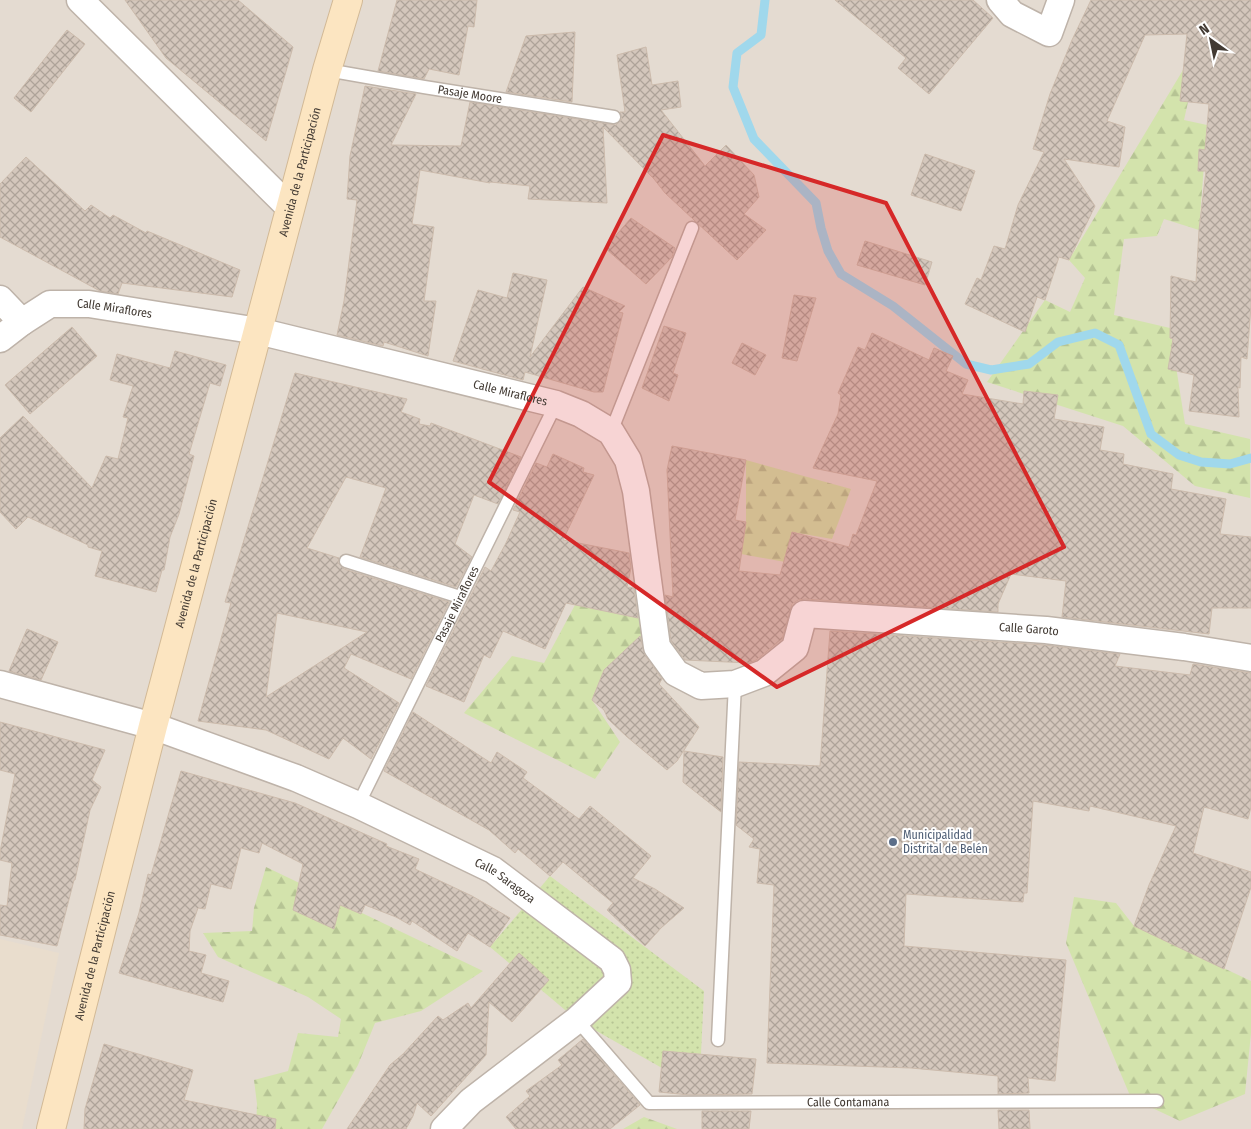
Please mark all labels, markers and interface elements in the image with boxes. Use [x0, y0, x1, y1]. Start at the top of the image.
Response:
north arrow [1186, 15, 1236, 65]
text: N [1196, 20, 1212, 39]
street label: Pasaje Moore [437, 82, 503, 106]
street label: Avenida de la Participación [276, 106, 324, 238]
street label: Calle Miraflores [77, 297, 153, 321]
street label: Calle Miraflores [472, 377, 549, 409]
street label: Avenida de la Participación [172, 497, 220, 629]
street label: Pasaje Miraflores [433, 564, 482, 645]
street label: Calle Garoto [999, 620, 1060, 639]
place label: Municipalidad Distrital de Belén [903, 828, 988, 856]
marker: Municipalidad Distrital de Belén [887, 836, 899, 848]
street label: Calle Saragoza [472, 855, 538, 906]
street label: Avenida de la Participación [72, 889, 118, 1022]
street label: Calle Contamana [807, 1095, 889, 1109]

